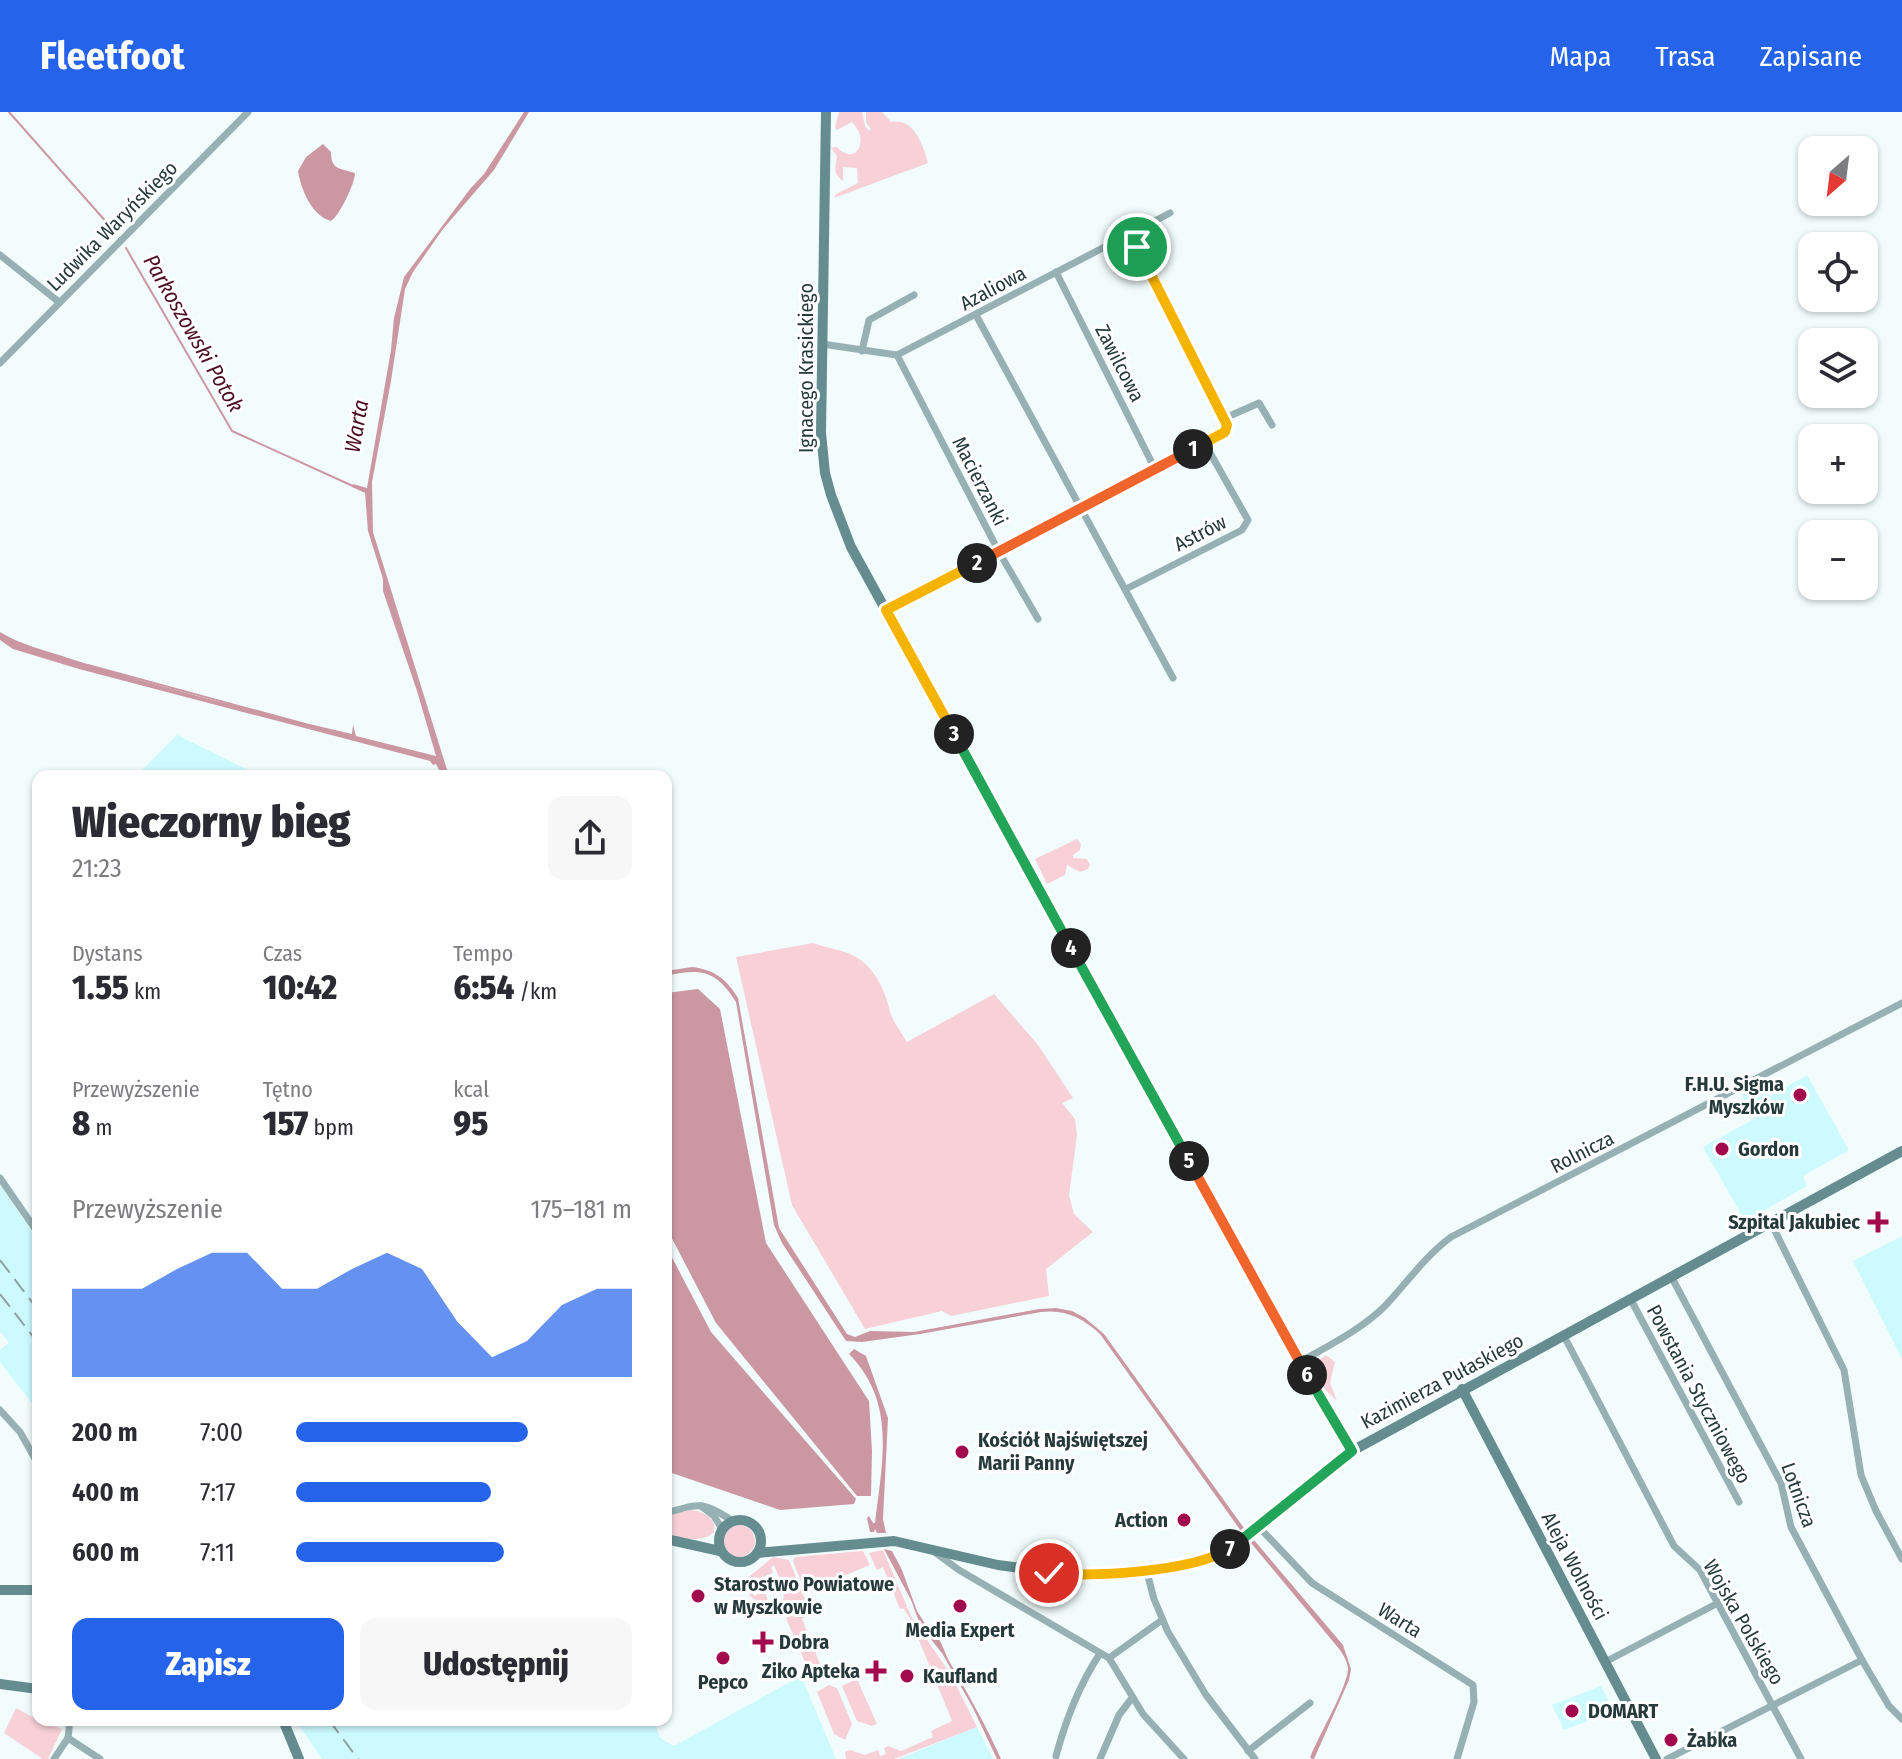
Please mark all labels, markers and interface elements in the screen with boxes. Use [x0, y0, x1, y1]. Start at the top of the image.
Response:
text: Fleetfoot [40, 33, 185, 79]
text: Mapa [1549, 40, 1611, 73]
text: Trasa [1655, 40, 1715, 73]
text: Zapisane [1759, 40, 1862, 73]
north arrow [1798, 136, 1878, 216]
map controls [1798, 136, 1878, 600]
street label: Ludwika Waryńskiego [42, 156, 182, 296]
pin [1103, 213, 1171, 281]
icon: arrive [1115, 225, 1159, 269]
button: locate [1798, 232, 1878, 312]
water label: Parkoszowski Potok [137, 250, 250, 417]
street label: Azaliowa [956, 261, 1030, 315]
street label: Ignacego Krasickiego [794, 283, 818, 453]
street label: Zawilcowa [1090, 320, 1150, 406]
button: layers [1798, 328, 1878, 408]
water label: Warta [339, 397, 374, 455]
button: + [1798, 424, 1878, 504]
pin: 1 [1173, 429, 1213, 469]
street label: Macierzanki [947, 432, 1013, 530]
text: 1 [1188, 435, 1198, 462]
street label: Astrów [1170, 510, 1230, 556]
button: − [1798, 520, 1878, 600]
pin: 2 [957, 543, 997, 583]
text: 2 [972, 549, 982, 576]
pin: 3 [934, 714, 974, 754]
text: 3 [949, 720, 959, 747]
text: Wieczorny bieg [72, 796, 351, 849]
button: share [548, 796, 632, 880]
text: 21:23 [72, 853, 122, 884]
pin: 4 [1051, 928, 1091, 968]
text: 4 [1065, 934, 1077, 961]
text: Dystans [72, 940, 143, 967]
text: Czas [263, 940, 302, 967]
text: Tempo [453, 940, 513, 967]
text: 1.55 [72, 967, 129, 1008]
text: 10:42 [263, 967, 337, 1008]
text: 6:54 [453, 967, 514, 1008]
text: km [129, 978, 161, 1005]
text: /km [514, 978, 557, 1005]
place label: F.H.U. Sigma Myszków [1685, 1072, 1784, 1119]
text: Przewyższenie [72, 1076, 200, 1103]
text: Tętno [263, 1076, 313, 1103]
text: kcal [453, 1076, 489, 1103]
marker: F.H.U. Sigma Myszków [1791, 1086, 1809, 1104]
text: 8 [72, 1103, 90, 1144]
text: 157 [263, 1103, 308, 1144]
text: 95 [453, 1103, 488, 1144]
text: m [90, 1114, 112, 1141]
text: bpm [308, 1114, 354, 1141]
street label: Rolnicza [1546, 1126, 1618, 1178]
place label: Gordon [1738, 1137, 1799, 1161]
marker: Gordon [1713, 1140, 1731, 1158]
pin: 5 [1169, 1141, 1209, 1181]
text: 5 [1184, 1147, 1194, 1174]
text: Przewyższenie [72, 1194, 223, 1225]
text: 175–181 m [531, 1194, 632, 1225]
place label: Szpital Jakubiec [1728, 1210, 1860, 1234]
marker: Szpital Jakubiec [1867, 1211, 1889, 1233]
street label: Powstania Styczniowego [1642, 1301, 1756, 1487]
street label: Kazimierza Pułaskiego [1357, 1328, 1527, 1434]
pin: 6 [1287, 1355, 1327, 1395]
text: 6 [1301, 1361, 1313, 1388]
text: 200 m [72, 1417, 138, 1448]
text: 7:00 [200, 1417, 243, 1448]
place label: Kościół Najświętszej Marii Panny [978, 1428, 1148, 1475]
marker: Kościół Najświętszej Marii Panny [953, 1443, 971, 1461]
street label: Lotnicza [1776, 1459, 1822, 1531]
text: 400 m [72, 1477, 139, 1508]
text: 7:17 [200, 1477, 236, 1508]
place label: Action [1114, 1508, 1168, 1532]
street label: Aleja Wolności [1536, 1508, 1614, 1624]
marker: Action [1175, 1511, 1193, 1529]
pin: 7 [1210, 1529, 1250, 1569]
text: 7 [1225, 1535, 1235, 1562]
text: 600 m [72, 1537, 139, 1568]
text: 7:11 [200, 1537, 235, 1568]
pin [1015, 1539, 1083, 1607]
icon: check [1027, 1551, 1071, 1595]
street label: Wojska Polskiego [1698, 1555, 1790, 1689]
place label: Starostwo Powiatowe w Myszkowie [714, 1572, 894, 1619]
marker: Starostwo Powiatowe w Myszkowie [689, 1587, 707, 1605]
marker: Media Expert [951, 1597, 969, 1615]
street label: Warta [1374, 1597, 1426, 1643]
button: Zapisz [72, 1618, 344, 1710]
button: Udostępnij [360, 1618, 632, 1710]
place label: Media Expert [906, 1618, 1015, 1642]
place label: Dobra [779, 1630, 829, 1654]
marker: Dobra [754, 1633, 772, 1651]
marker: Pepco [714, 1649, 732, 1667]
place label: Ziko Apteka [762, 1659, 860, 1683]
marker: Ziko Apteka [867, 1662, 885, 1680]
place label: Kaufland [923, 1664, 998, 1688]
marker: Kaufland [898, 1667, 916, 1685]
place label: Pepco [698, 1670, 748, 1694]
place label: DOMART [1588, 1699, 1658, 1723]
marker: DOMART [1563, 1702, 1581, 1720]
place label: Żabka [1687, 1728, 1737, 1752]
marker: Żabka [1662, 1731, 1680, 1749]

